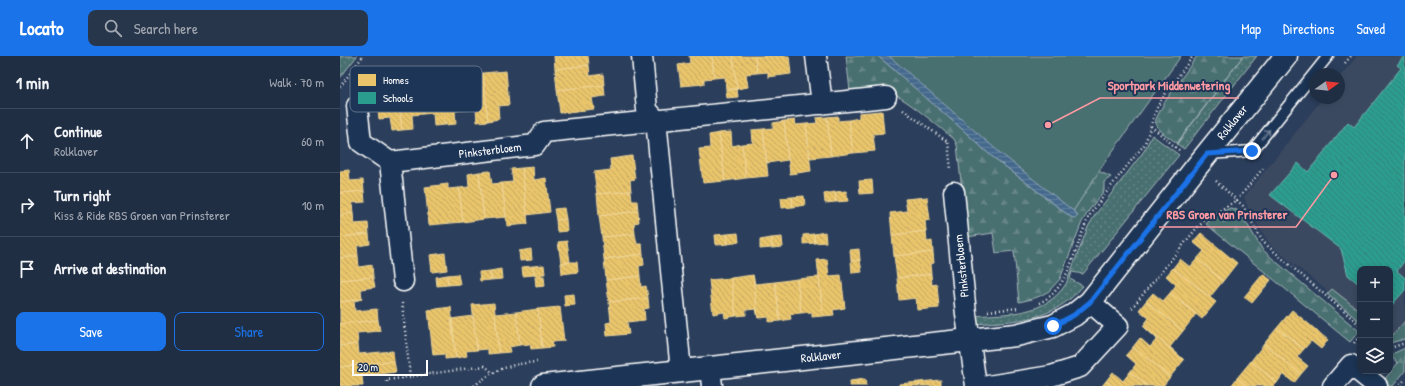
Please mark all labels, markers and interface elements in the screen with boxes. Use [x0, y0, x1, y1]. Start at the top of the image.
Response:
search box [88, 10, 368, 46]
text: Locato [20, 15, 64, 41]
icon: search [102, 17, 124, 39]
text: Search here [134, 18, 198, 39]
text: Map [1241, 19, 1261, 38]
text: Directions [1283, 19, 1334, 38]
text: Saved [1356, 19, 1385, 38]
legend [350, 66, 482, 112]
north arrow [1309, 68, 1345, 104]
text: 1 min [16, 71, 49, 94]
text: Walk · 70 m [269, 73, 324, 91]
text: Homes [383, 73, 409, 87]
callout: Sportpark Middenwetering [1100, 73, 1239, 98]
text: Sportpark Middenwetering [1108, 76, 1230, 95]
text: Schools [383, 91, 413, 105]
street label: Rolklaver [1213, 101, 1252, 143]
text: Continue [54, 121, 102, 142]
one-way arrow [1261, 129, 1270, 140]
icon: ahead [16, 130, 38, 152]
text: 60 m [301, 132, 324, 150]
street label: Pinksterbloem [458, 138, 522, 162]
text: Rolklaver [54, 142, 98, 160]
route end [1243, 142, 1261, 160]
text: Turn right [54, 185, 110, 206]
icon: right [16, 194, 38, 216]
text: 10 m [302, 196, 324, 214]
callout: RBS Groen van Prinsterer [1159, 202, 1296, 227]
text: RBS Groen van Prinsterer [1166, 205, 1288, 223]
text: Kiss & Ride RBS Groen van Prinsterer [54, 206, 230, 224]
street label: Pinksterbloem [949, 234, 973, 298]
icon: arrive [16, 258, 38, 280]
text: Arrive at destination [54, 258, 166, 279]
map controls [1357, 266, 1393, 374]
button: + [1357, 266, 1393, 302]
button: − [1357, 302, 1393, 338]
button: Save [16, 312, 166, 351]
button: Share [174, 312, 324, 351]
route start [1044, 317, 1062, 335]
button: layers [1357, 338, 1393, 374]
street label: Rolklaver [800, 345, 842, 367]
scale bar [352, 358, 428, 377]
text: 20 m [358, 360, 378, 374]

